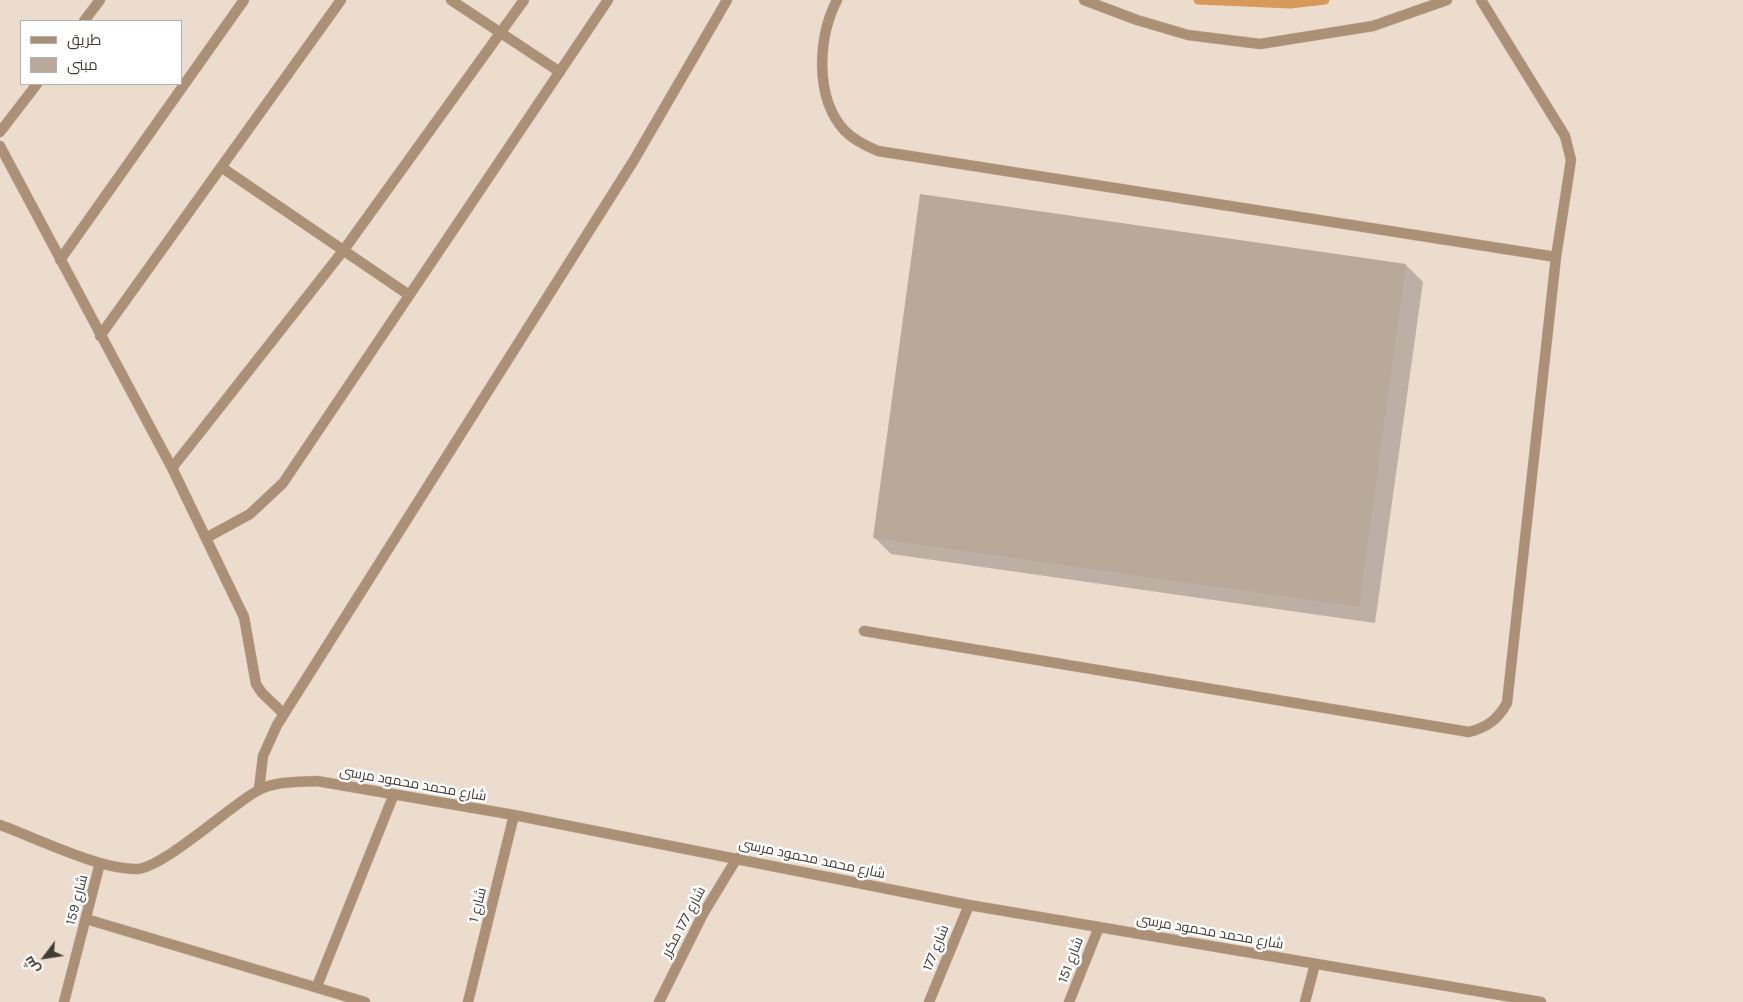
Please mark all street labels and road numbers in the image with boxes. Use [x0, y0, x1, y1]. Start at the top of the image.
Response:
street label: شارع محمد محمود مرسى [338, 763, 488, 805]
street label: شارع محمد محمود مرسى [737, 835, 887, 883]
street label: شارع 159 [62, 873, 92, 927]
street label: شارع 177 مكرر [658, 884, 710, 960]
street label: شارع 1 [466, 886, 490, 924]
street label: شارع محمد محمود مرسى [1135, 911, 1285, 953]
street label: شارع 177 [919, 923, 953, 973]
street label: شارع 151 [1055, 935, 1087, 985]

